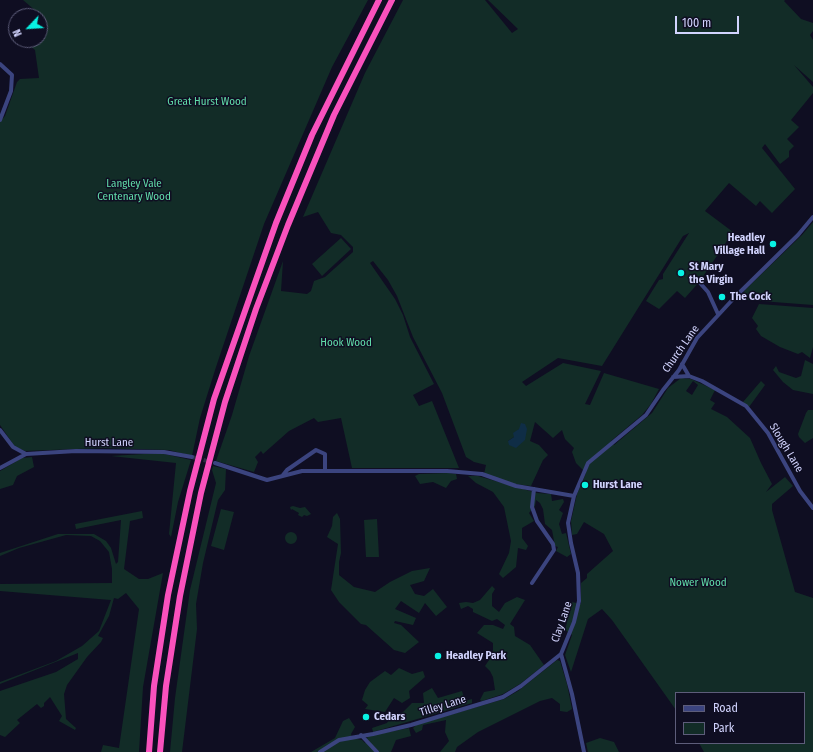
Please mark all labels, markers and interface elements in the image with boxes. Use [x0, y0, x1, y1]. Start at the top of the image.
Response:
north arrow [8, 8, 48, 48]
scale bar [677, 8, 741, 34]
text: 100 m [682, 16, 711, 30]
text: N [10, 27, 25, 39]
park label: Great Hurst Wood [167, 95, 247, 109]
park label: Langley Vale Centenary Wood [97, 177, 171, 203]
place label: Headley Village Hall [714, 231, 765, 257]
marker: Headley Village Hall [768, 239, 778, 249]
place label: St Mary the Virgin [689, 260, 733, 286]
marker: St Mary the Virgin [676, 268, 686, 278]
place label: The Cock [730, 290, 771, 304]
marker: The Cock [717, 292, 727, 302]
street label: Church Lane [660, 323, 702, 375]
park label: Hook Wood [320, 336, 372, 350]
street label: Slough Lane [766, 421, 806, 475]
street label: Hurst Lane [85, 436, 133, 450]
place label: Hurst Lane [593, 478, 642, 492]
marker: Hurst Lane [580, 480, 590, 490]
park label: Nower Wood [669, 576, 727, 590]
street label: Clay Lane [549, 600, 575, 644]
place label: Headley Park [446, 649, 506, 663]
marker: Headley Park [433, 651, 443, 661]
legend [675, 692, 805, 744]
street label: Tilley Lane [418, 693, 468, 719]
text: Road [713, 701, 738, 715]
place label: Cedars [374, 710, 405, 724]
marker: Cedars [361, 712, 371, 722]
text: Park [713, 721, 734, 735]

